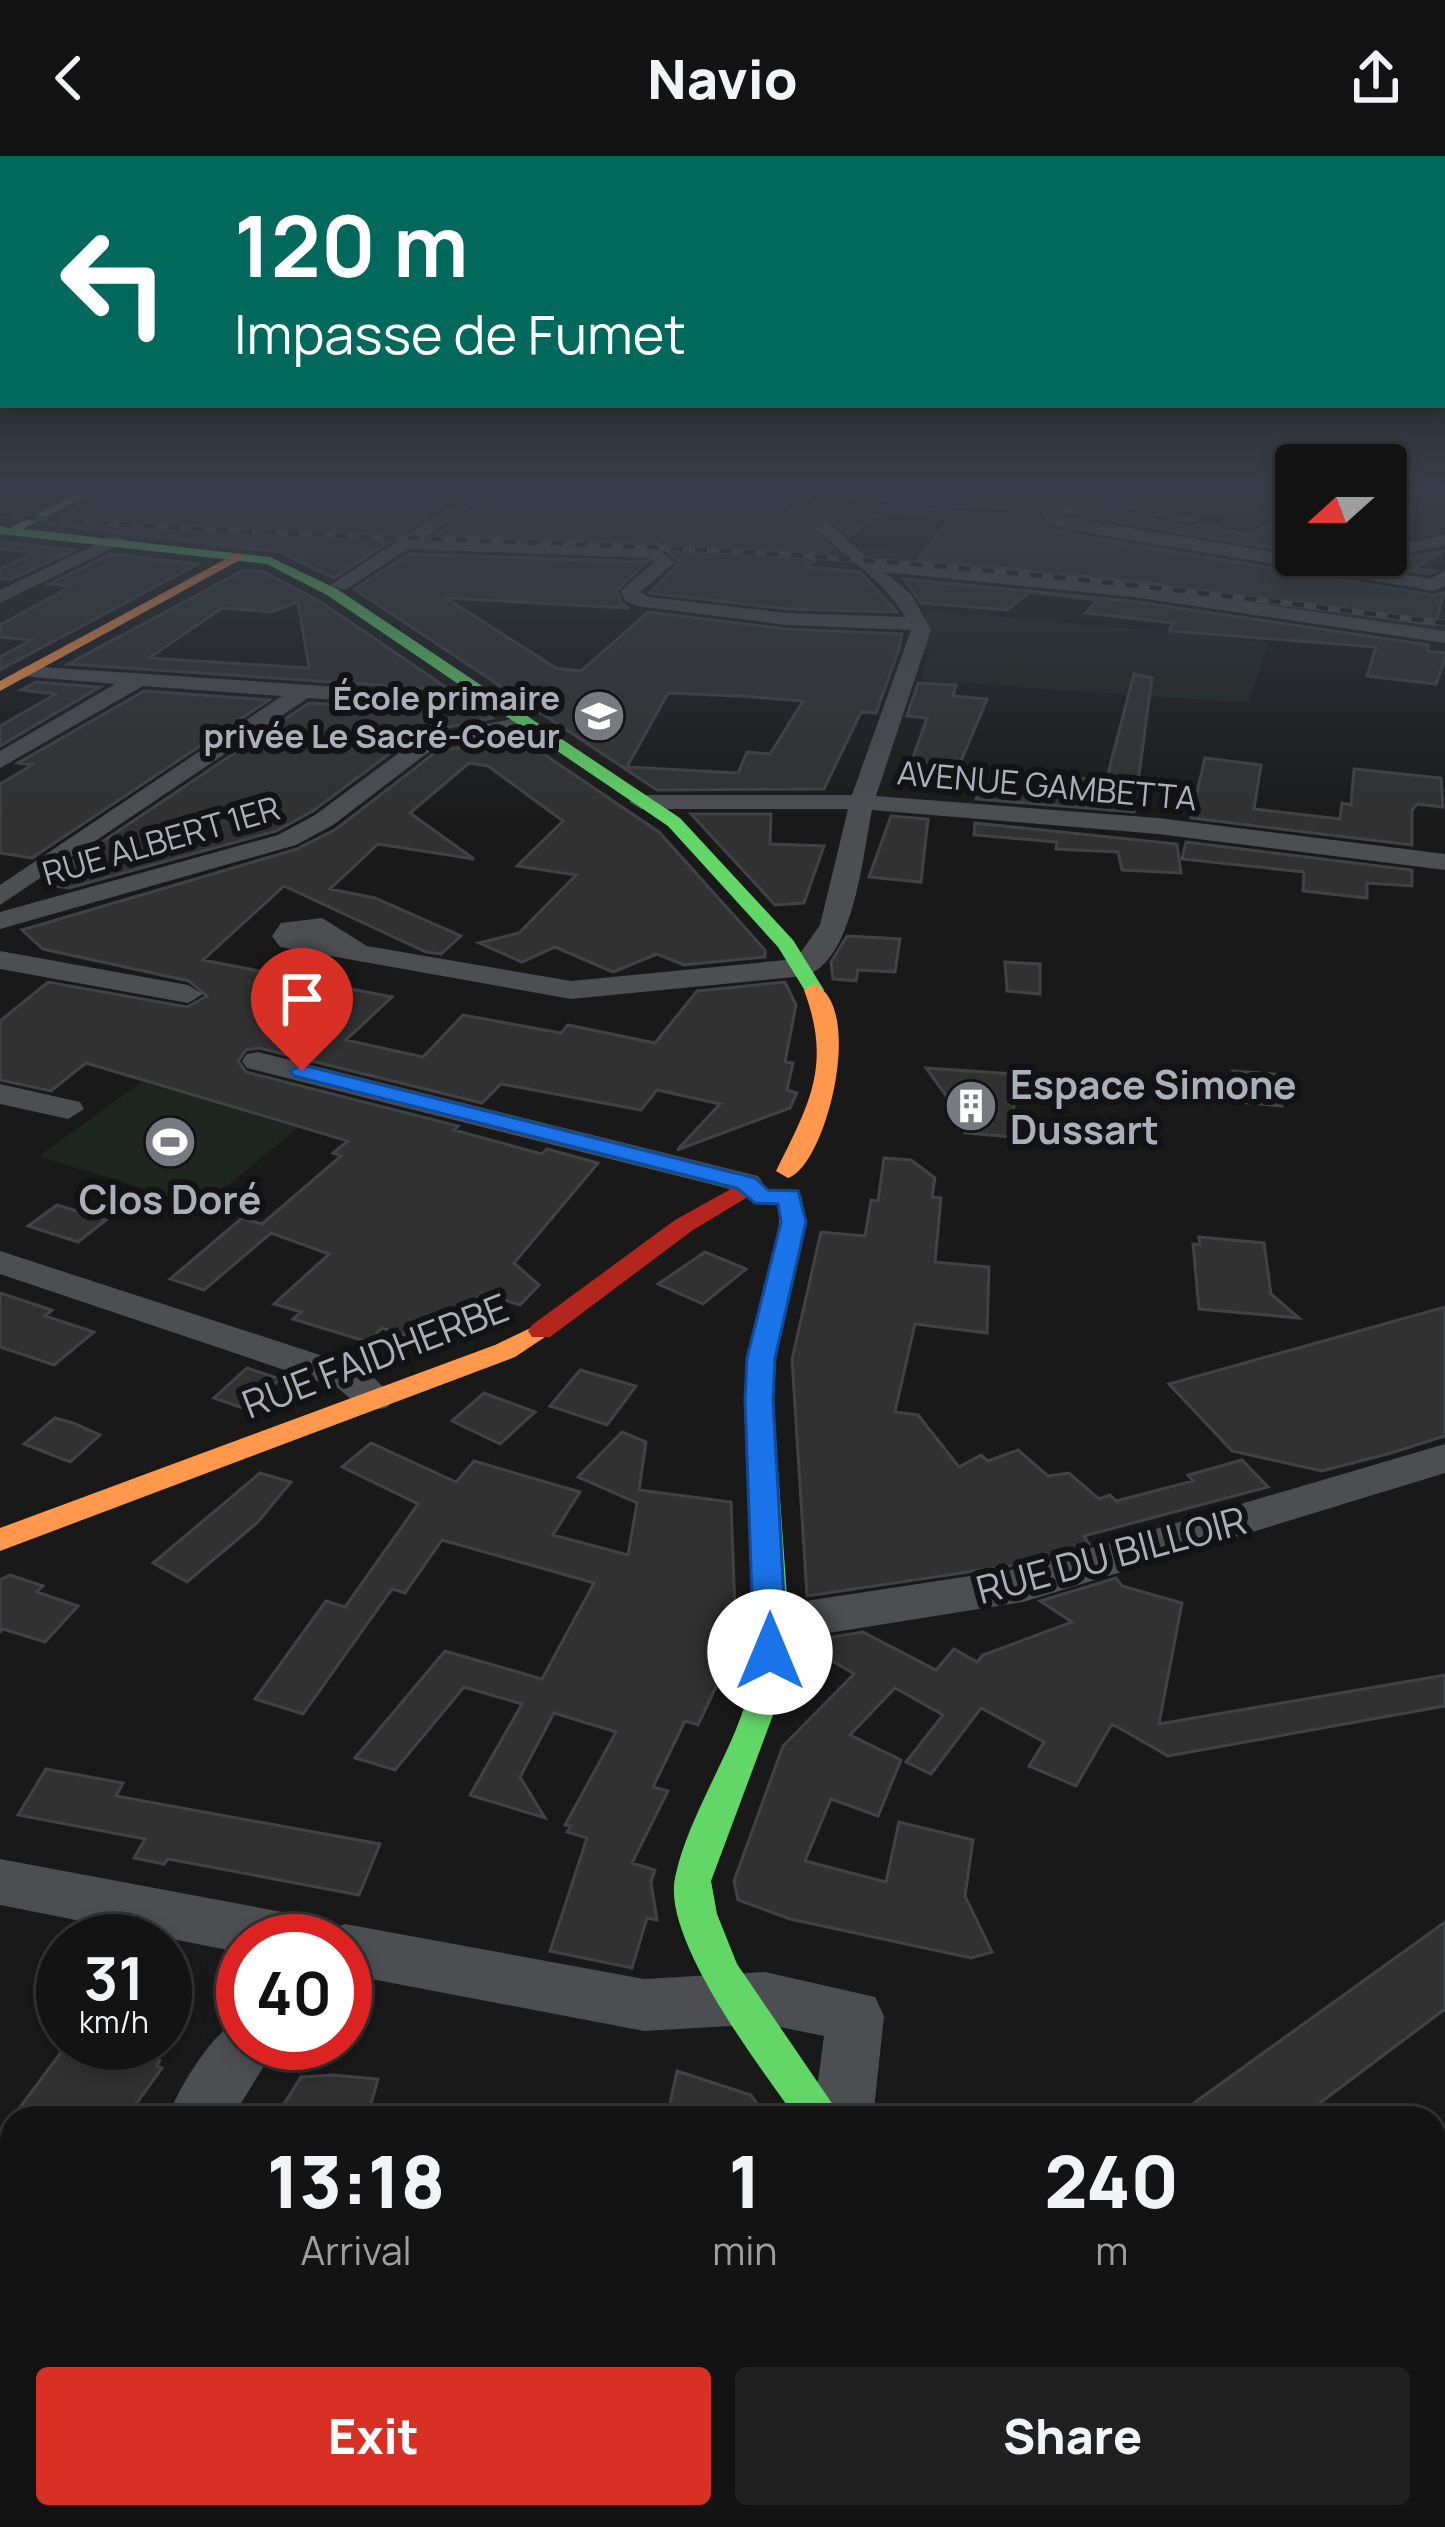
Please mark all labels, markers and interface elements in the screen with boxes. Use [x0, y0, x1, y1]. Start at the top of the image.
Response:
text: Navio [647, 41, 798, 115]
icon: back [36, 45, 102, 111]
icon: share [1343, 45, 1409, 111]
text: 120 m [234, 187, 468, 302]
icon: left [36, 204, 192, 360]
text: Impasse de Fumet [234, 296, 686, 370]
north arrow [1275, 444, 1407, 576]
map controls [1275, 444, 1407, 576]
place label: École primaire privée Le Sacré-Coeur [204, 675, 560, 758]
school or university icon: École primaire privée Le Sacré-Coeur [571, 688, 627, 744]
street label: AVENUE GAMBETTA [895, 749, 1199, 821]
street label: RUE ALBERT 1ER [37, 785, 285, 895]
pin [251, 948, 353, 1071]
icon: arrive [269, 966, 335, 1032]
place label: Espace Simone Dussart [1010, 1057, 1297, 1156]
building icon: Espace Simone Dussart [943, 1078, 999, 1134]
sports icon: Clos Doré [142, 1114, 198, 1170]
place label: Clos Doré [79, 1172, 261, 1226]
street label: RUE FAIDHERBE [234, 1279, 516, 1431]
street label: RUE DU BILLOIR [970, 1492, 1252, 1616]
position arrow [707, 1589, 833, 1715]
speed limit sign: 40 [216, 1914, 372, 2070]
text: 31 [83, 1936, 145, 2018]
text: km/h [79, 2001, 149, 2042]
text: 13:18 [267, 2131, 445, 2230]
text: 1 [728, 2131, 761, 2230]
text: 240 [1044, 2131, 1179, 2230]
text: Arrival [300, 2223, 412, 2277]
text: min [712, 2223, 777, 2277]
text: m [1095, 2223, 1128, 2277]
button: Exit [36, 2367, 711, 2505]
button: Share [735, 2367, 1410, 2505]

